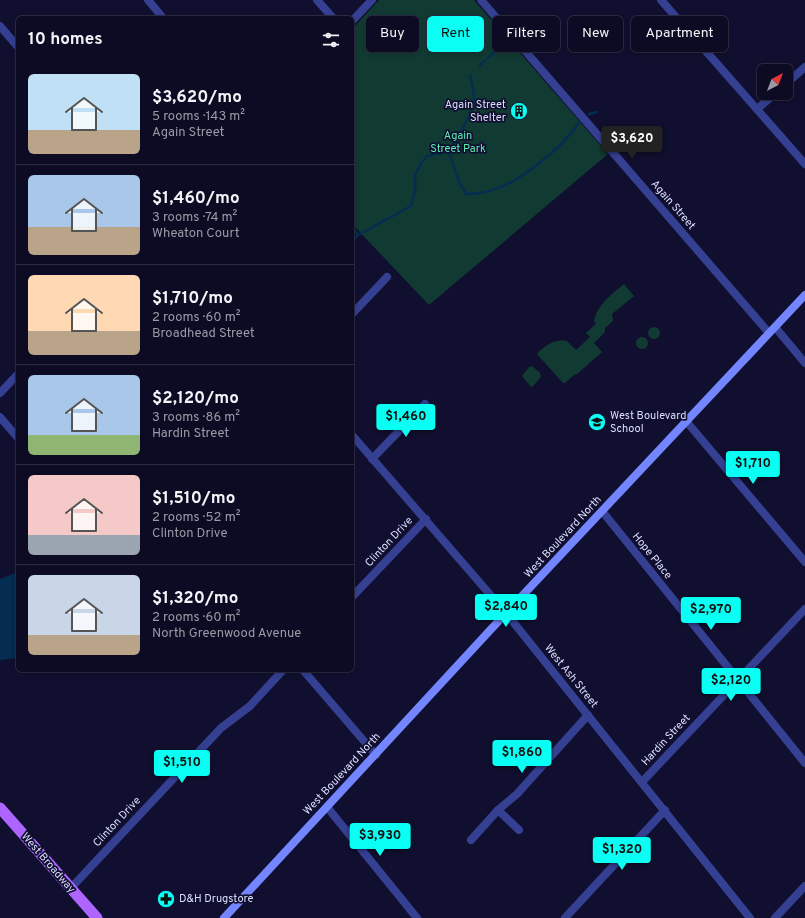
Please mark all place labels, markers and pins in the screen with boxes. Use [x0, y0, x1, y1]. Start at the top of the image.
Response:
place label: Again Street Shelter [445, 98, 507, 125]
building icon: Again Street Shelter [509, 101, 529, 121]
pin: $3,620 [599, 126, 665, 160]
pin: $1,460 [373, 404, 439, 438]
place label: West Boulevard School [610, 409, 686, 436]
school or university icon: West Boulevard School [587, 412, 607, 432]
pin: $1,710 [720, 451, 786, 485]
pin: $2,840 [473, 594, 539, 628]
pin: $2,970 [678, 597, 744, 631]
pin: $2,120 [698, 668, 764, 702]
pin: $1,860 [489, 740, 555, 774]
pin: $1,510 [149, 750, 215, 784]
pin: $3,930 [347, 823, 413, 857]
pin: $1,320 [589, 837, 655, 871]
pharmacy icon: D&H Drugstore [156, 889, 176, 909]
place label: D&H Drugstore [179, 892, 253, 906]

